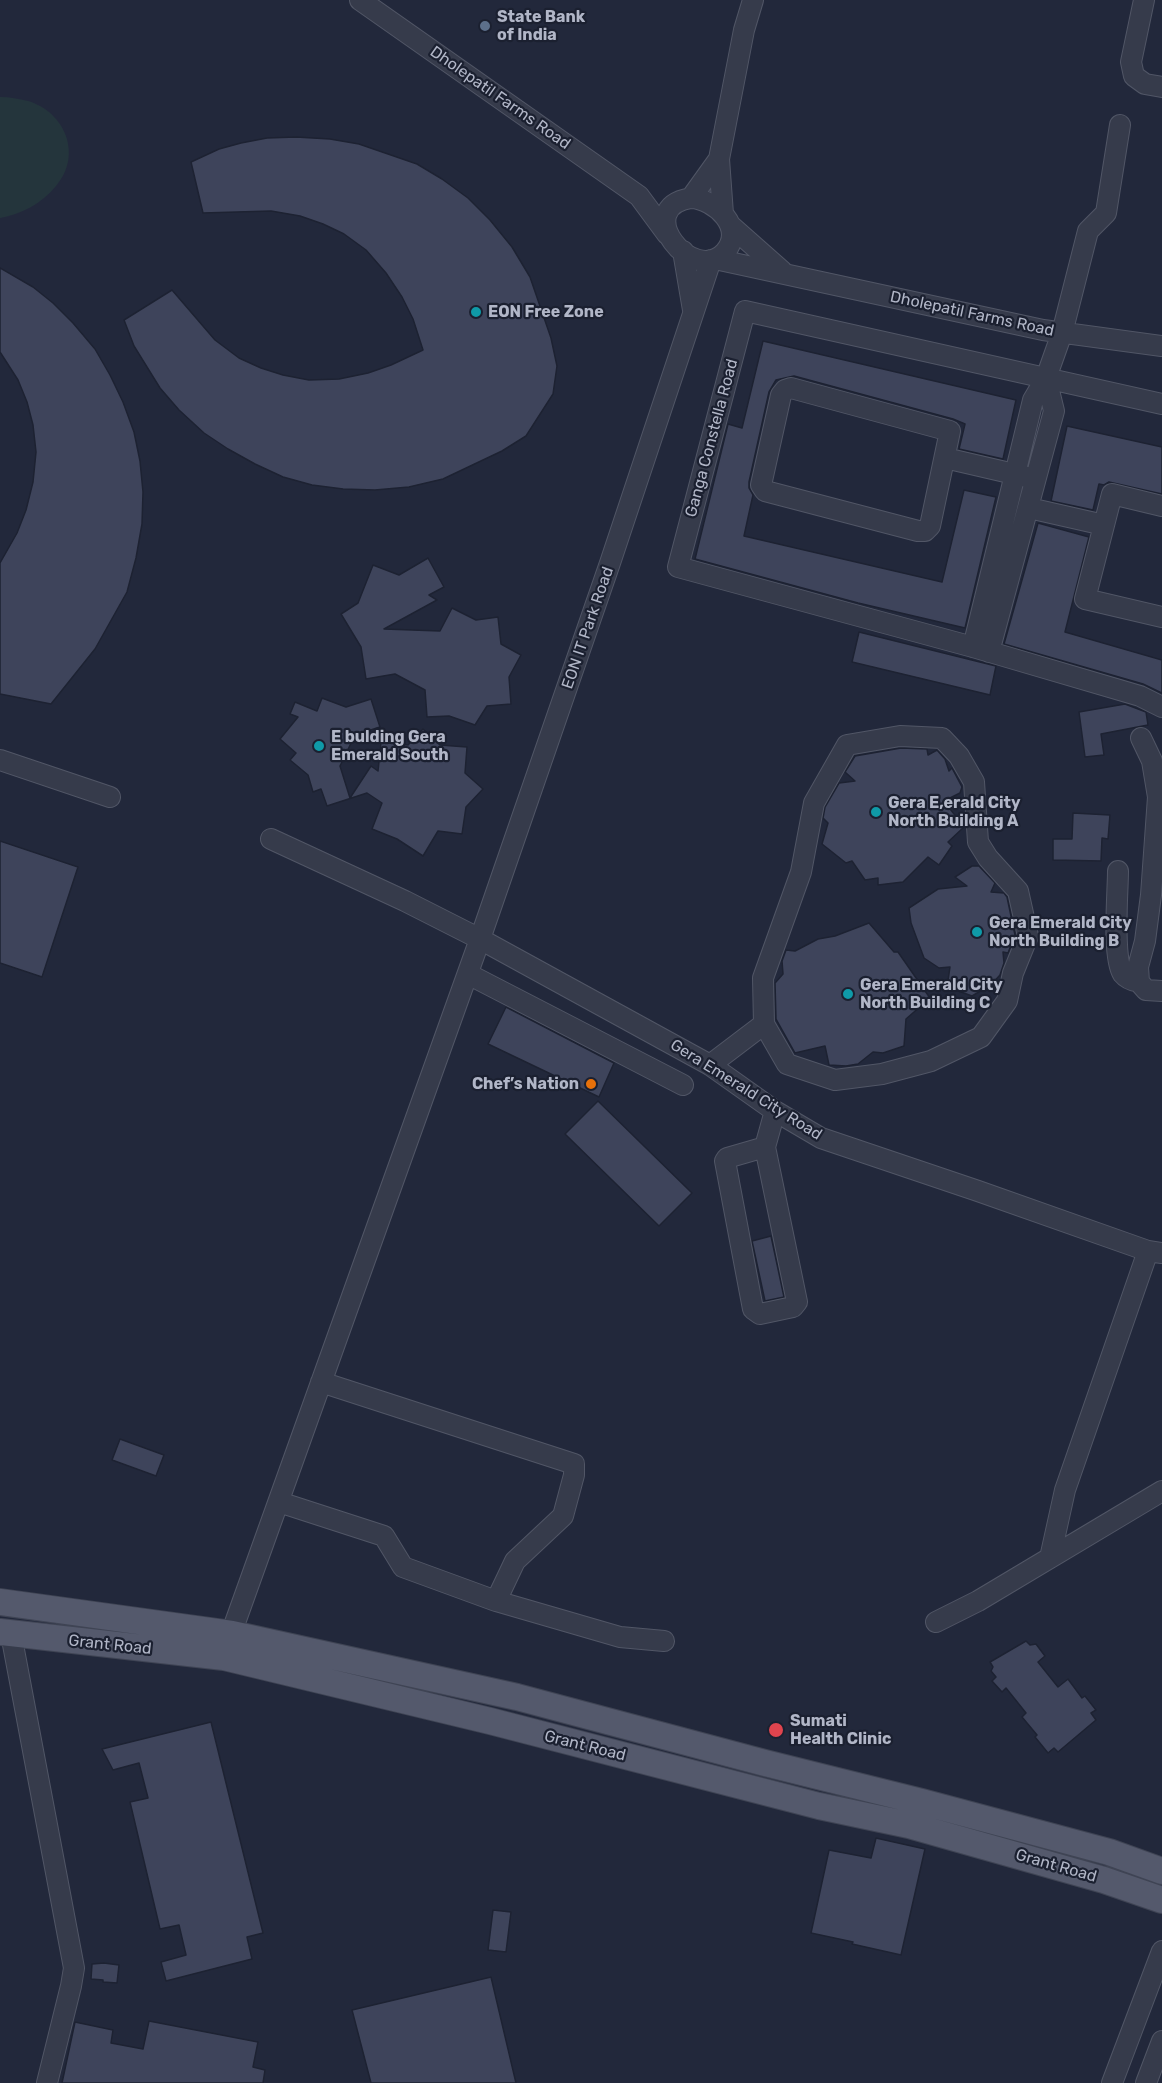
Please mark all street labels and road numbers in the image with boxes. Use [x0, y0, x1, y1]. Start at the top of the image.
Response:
street label: Dholepatil Farms Road [426, 42, 574, 154]
street label: Dholepatil Farms Road [888, 287, 1056, 341]
street label: Ganga Constella Road [682, 357, 742, 519]
street label: EON IT Park Road [558, 564, 618, 692]
street label: Gera Emerald City Road [667, 1035, 825, 1145]
street label: Grant Road [68, 1631, 152, 1659]
street label: Grant Road [542, 1727, 628, 1765]
street label: Grant Road [1013, 1845, 1099, 1887]

